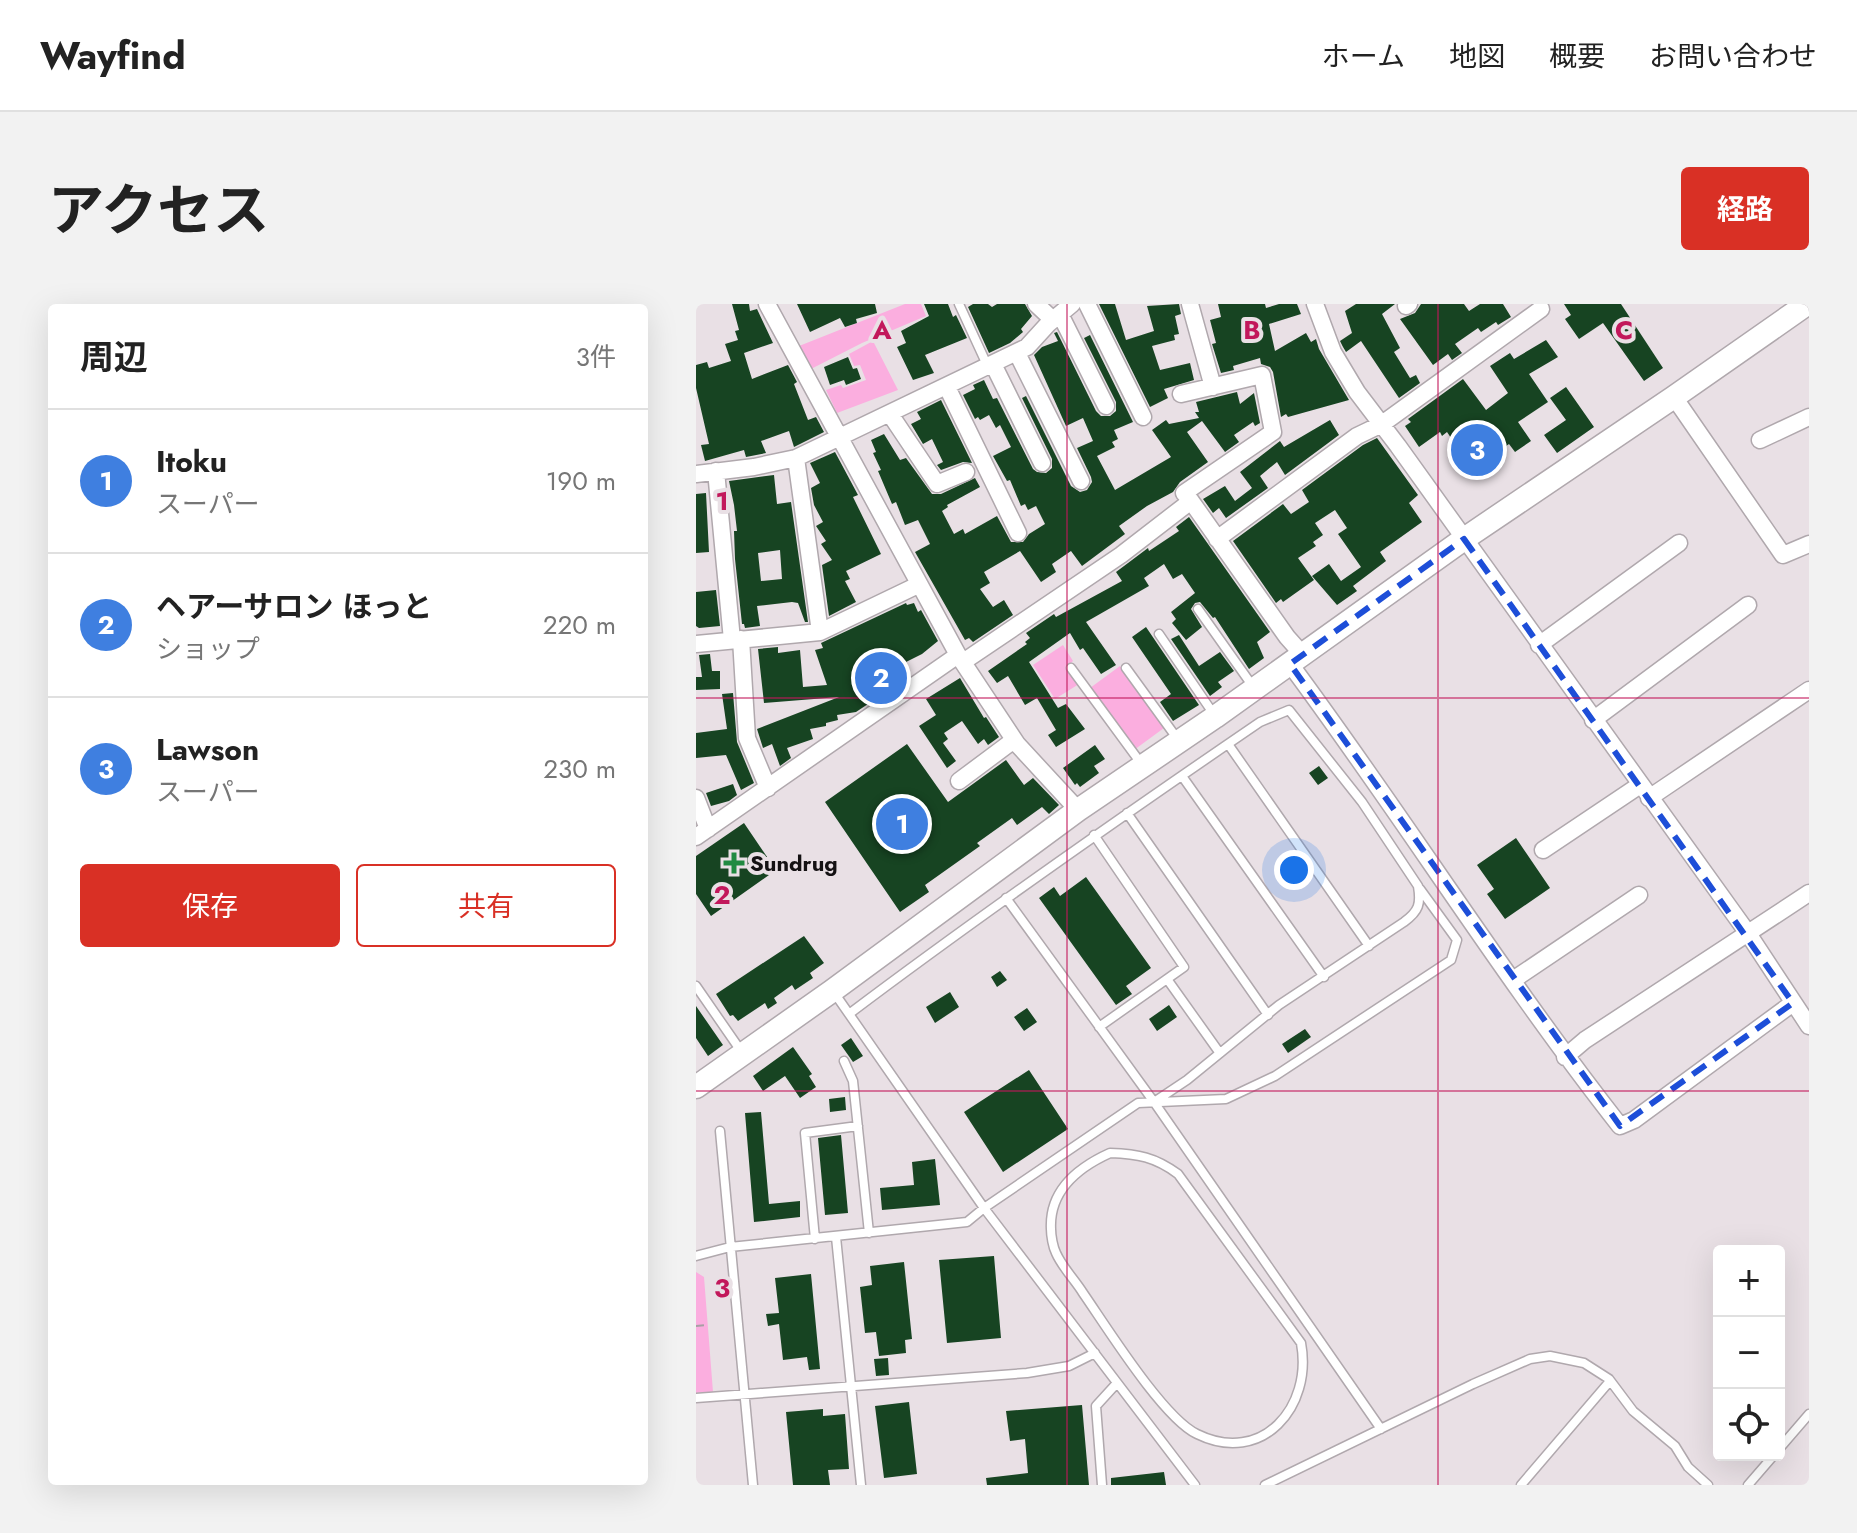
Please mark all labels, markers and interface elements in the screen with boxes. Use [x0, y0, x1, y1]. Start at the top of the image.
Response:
text: Wayfind [40, 28, 186, 83]
text: ホーム [1322, 36, 1405, 77]
text: 地図 [1449, 36, 1505, 77]
text: 概要 [1549, 36, 1605, 77]
text: お問い合わせ [1649, 36, 1817, 77]
button: 経路 [1681, 167, 1809, 250]
text: アクセス [48, 170, 269, 251]
text: A [871, 311, 892, 349]
text: B [1243, 311, 1261, 349]
text: C [1615, 311, 1633, 349]
text: 周辺 [80, 333, 148, 382]
text: 3件 [576, 338, 616, 376]
pin: 3 [1451, 420, 1503, 480]
text: Itoku [156, 440, 227, 483]
text: 1 [99, 462, 113, 500]
text: 190 m [546, 462, 616, 500]
text: 1 [715, 482, 729, 520]
text: スーパー [156, 485, 260, 523]
text: ヘアーサロン ほっと [156, 585, 433, 628]
text: 2 [97, 606, 115, 644]
text: 220 m [543, 606, 616, 644]
text: ショップ [156, 630, 260, 668]
pin: 2 [855, 648, 907, 708]
text: Lawson [156, 728, 259, 771]
text: 3 [98, 750, 114, 788]
text: 230 m [543, 750, 616, 788]
text: スーパー [156, 773, 260, 811]
pin: 1 [876, 794, 928, 854]
place label: Sundrug [750, 847, 838, 879]
your location [1274, 850, 1314, 890]
marker: Sundrug [725, 854, 743, 872]
button: 保存 [80, 864, 340, 947]
button: 共有 [356, 864, 616, 947]
text: 2 [713, 876, 731, 914]
map controls [1713, 1245, 1785, 1461]
button: + [1713, 1245, 1785, 1317]
text: 3 [714, 1269, 730, 1307]
button: − [1713, 1317, 1785, 1389]
button: locate [1713, 1389, 1785, 1461]

